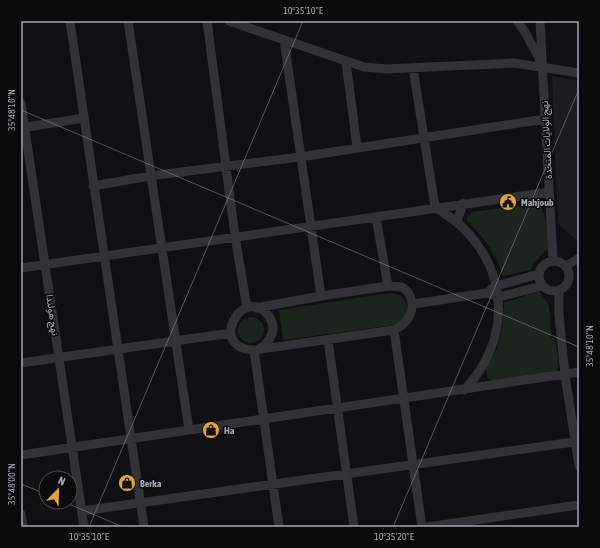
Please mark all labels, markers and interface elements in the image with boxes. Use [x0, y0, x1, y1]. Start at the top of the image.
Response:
text: 10°35'10"E [283, 5, 324, 16]
text: 35°48'10"N [6, 89, 17, 131]
street label: نهج الولايات المتحدة [539, 100, 555, 179]
public building icon: Mahjoub [498, 192, 518, 212]
place label: Mahjoub [521, 197, 554, 208]
street label: نهج هولندا [43, 294, 61, 337]
text: 35°48'10"N [584, 325, 595, 367]
shop icon: Ha [201, 420, 221, 440]
place label: Ha [224, 425, 235, 436]
text: 35°48'00"N [6, 463, 17, 505]
north arrow [38, 470, 78, 510]
shop icon: Berka [117, 473, 137, 493]
text: N [57, 474, 67, 488]
place label: Berka [140, 478, 162, 489]
text: 10°35'10"E [69, 531, 110, 542]
text: 10°35'20"E [374, 531, 415, 542]

